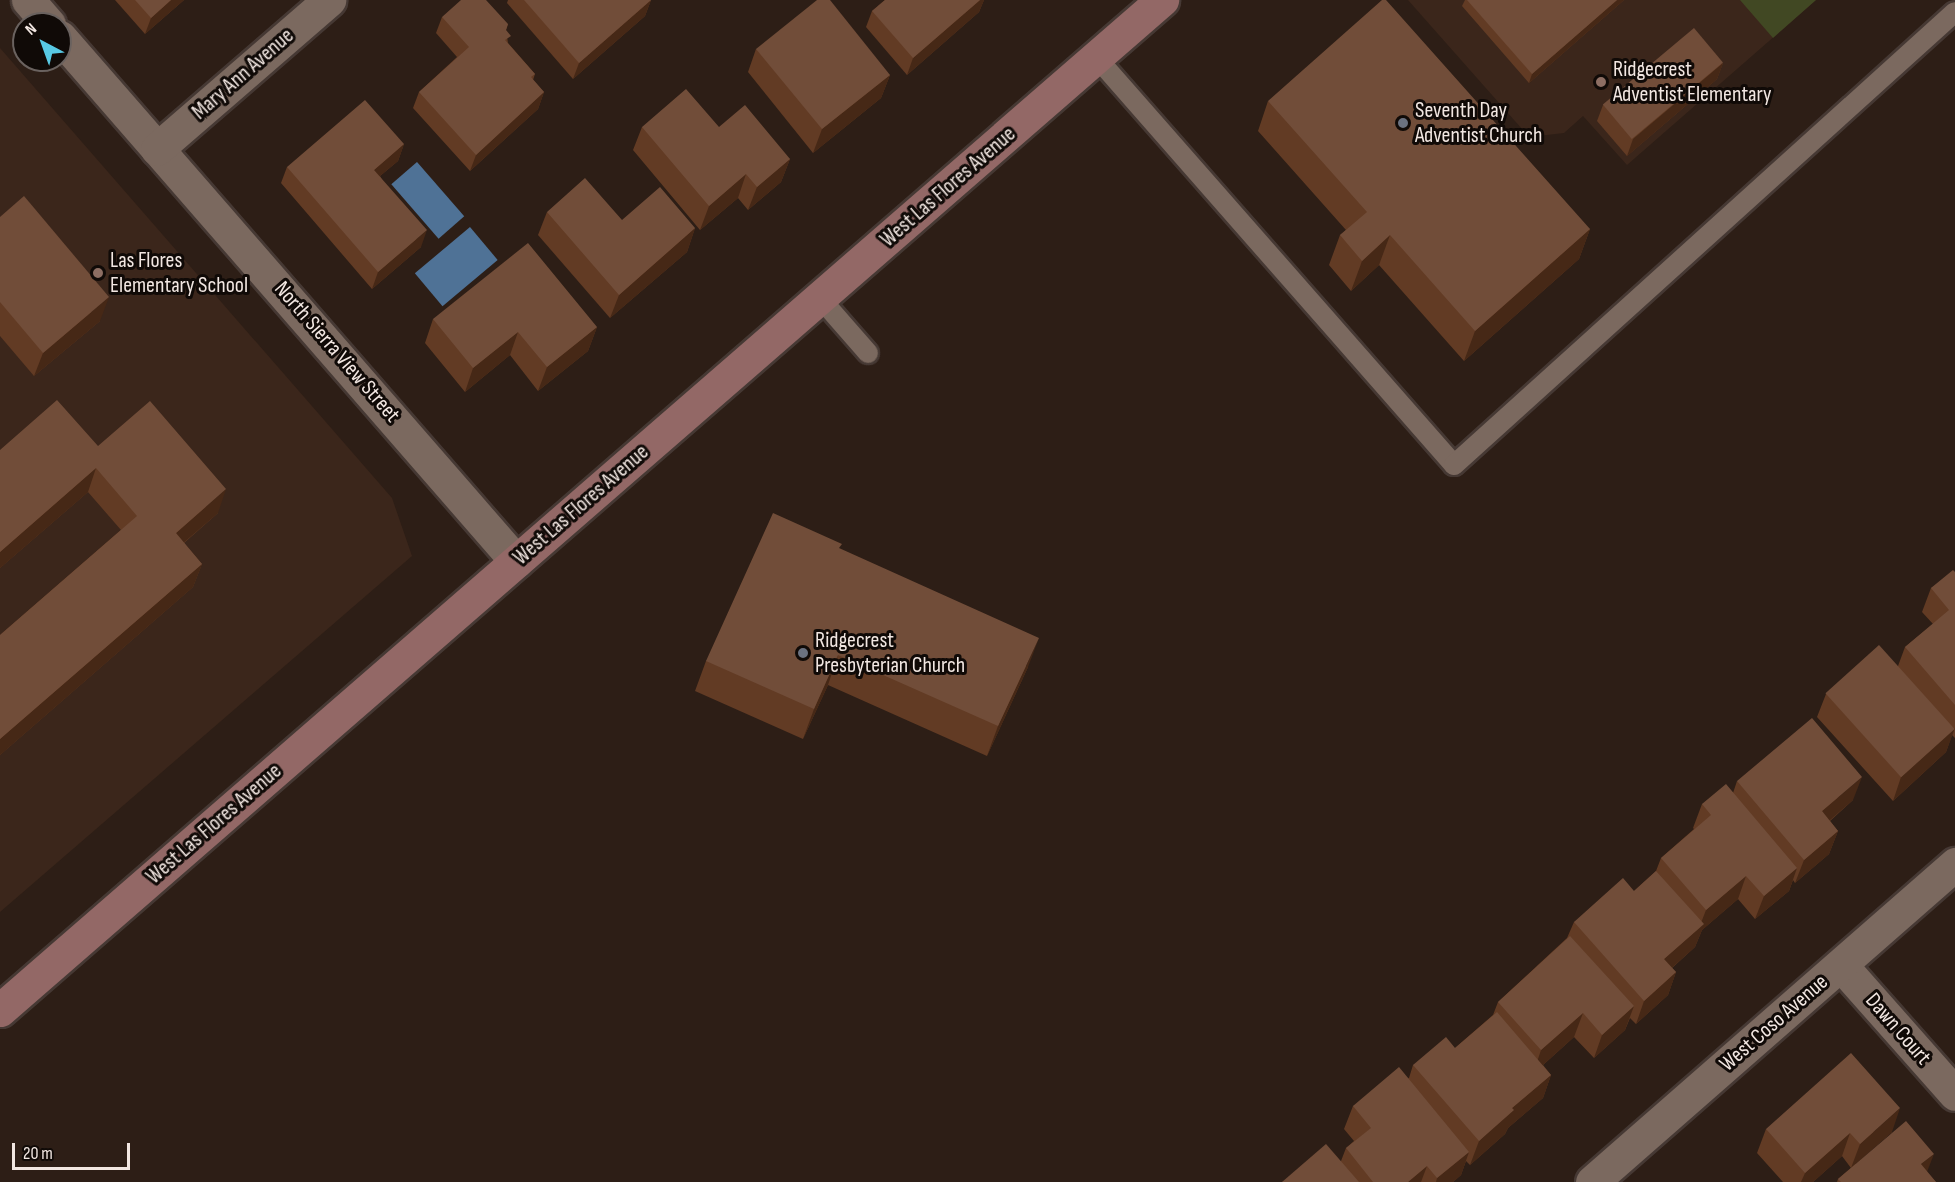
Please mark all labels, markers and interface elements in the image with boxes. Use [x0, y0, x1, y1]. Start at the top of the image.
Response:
north arrow [12, 12, 72, 72]
text: N [22, 20, 41, 40]
street label: Mary Ann Avenue [187, 23, 299, 125]
place label: Ridgecrest Adventist Elementary [1613, 56, 1772, 107]
marker: Ridgecrest Adventist Elementary [1594, 75, 1608, 89]
place label: Seventh Day Adventist Church [1415, 97, 1542, 148]
marker: Seventh Day Adventist Church [1396, 116, 1410, 130]
street label: West Las Flores Avenue [875, 121, 1021, 253]
place label: Las Flores Elementary School [110, 247, 248, 298]
marker: Las Flores Elementary School [91, 266, 105, 280]
street label: North Sierra View Street [269, 276, 405, 428]
street label: West Las Flores Avenue [508, 439, 654, 571]
place label: Ridgecrest Presbyterian Church [815, 627, 965, 678]
marker: Ridgecrest Presbyterian Church [796, 646, 810, 660]
street label: West Las Flores Avenue [141, 758, 287, 890]
street label: West Coso Avenue [1714, 969, 1834, 1077]
street label: Dawn Court [1860, 988, 1936, 1070]
scale bar [15, 1131, 134, 1169]
text: 20 m [23, 1143, 53, 1164]

